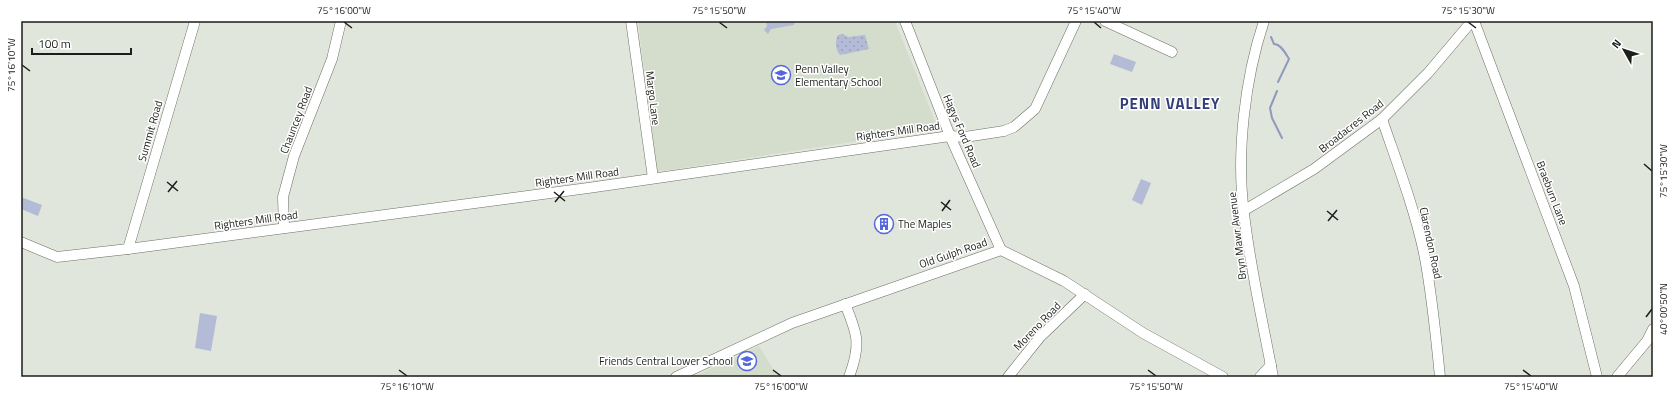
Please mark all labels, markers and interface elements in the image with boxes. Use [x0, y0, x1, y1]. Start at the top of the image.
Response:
text: 75°16'00"W [317, 3, 371, 18]
text: 75°15'50"W [692, 3, 746, 18]
text: 75°15'40"W [1067, 3, 1121, 18]
text: 75°15'30"W [1441, 3, 1495, 18]
scale bar [32, 30, 131, 56]
north arrow [1604, 30, 1644, 70]
text: 100 m [38, 34, 71, 53]
text: N [1608, 36, 1625, 52]
text: 75°16'10"W [4, 38, 19, 92]
place label: Penn Valley Elementary School [795, 61, 882, 90]
school or university icon: Penn Valley Elementary School [770, 64, 792, 86]
street label: Margo Lane [642, 70, 664, 127]
street label: Chauncey Road [276, 84, 316, 156]
street label: Hagys Ford Road [939, 92, 985, 170]
district label: PENN VALLEY [1120, 92, 1220, 115]
street label: Broadacres Road [1315, 95, 1387, 156]
street label: Summit Road [134, 98, 166, 163]
street label: Righters Mill Road [855, 117, 941, 145]
text: 75°15'30"W [1656, 144, 1671, 198]
street label: Braeburn Lane [1532, 159, 1572, 228]
street label: Righters Mill Road [534, 163, 620, 191]
street label: Bryn Mawr Avenue [1224, 191, 1250, 281]
street label: Righters Mill Road [213, 206, 299, 234]
street label: Clarendon Road [1416, 206, 1446, 281]
building icon: The Maples [873, 213, 895, 235]
place label: The Maples [898, 216, 951, 232]
street label: Old Gulph Road [917, 234, 989, 272]
text: 40°00'50"N [1656, 283, 1671, 335]
street label: Moreno Road [1010, 298, 1064, 354]
school or university icon: Friends Central Lower School [736, 350, 758, 372]
place label: Friends Central Lower School [599, 353, 733, 369]
text: 75°16'10"W [380, 379, 434, 394]
text: 75°16'00"W [754, 379, 808, 394]
text: 75°15'50"W [1129, 379, 1183, 394]
text: 75°15'40"W [1504, 379, 1558, 394]

